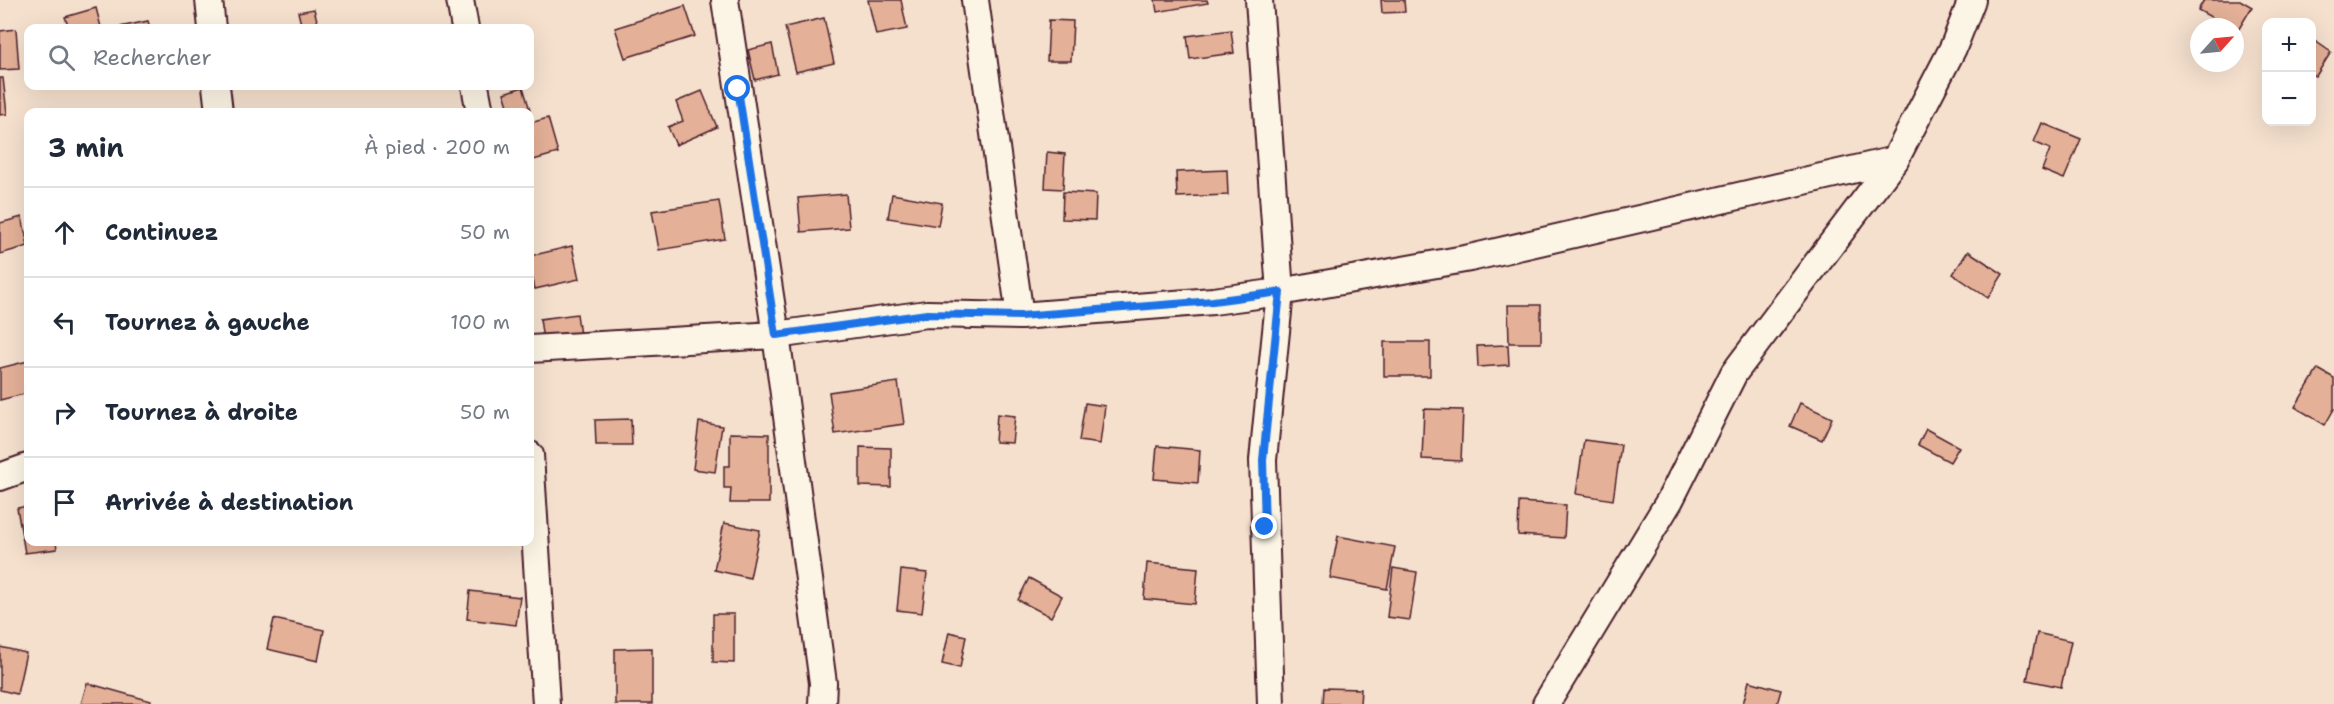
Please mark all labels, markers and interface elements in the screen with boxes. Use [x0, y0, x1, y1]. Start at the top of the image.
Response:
north arrow [2190, 18, 2244, 72]
map controls [2262, 18, 2316, 126]
button: + [2262, 18, 2316, 72]
search box [24, 24, 534, 90]
icon: search [45, 41, 78, 74]
text: Rechercher [93, 43, 212, 72]
button: − [2262, 72, 2316, 126]
route start [724, 75, 750, 101]
text: 3 min [48, 130, 124, 165]
text: À pied · 200 m [364, 134, 510, 160]
icon: ahead [48, 216, 81, 249]
text: Continuez [105, 218, 218, 247]
text: 50 m [460, 219, 510, 245]
icon: left [48, 306, 81, 339]
text: Tournez à gauche [105, 308, 310, 337]
text: 100 m [450, 309, 510, 335]
icon: right [48, 396, 81, 429]
text: Tournez à droite [105, 398, 298, 427]
text: 50 m [460, 399, 510, 425]
icon: arrive [48, 486, 81, 519]
text: Arrivée à destination [105, 488, 353, 517]
route end [1251, 513, 1277, 539]

